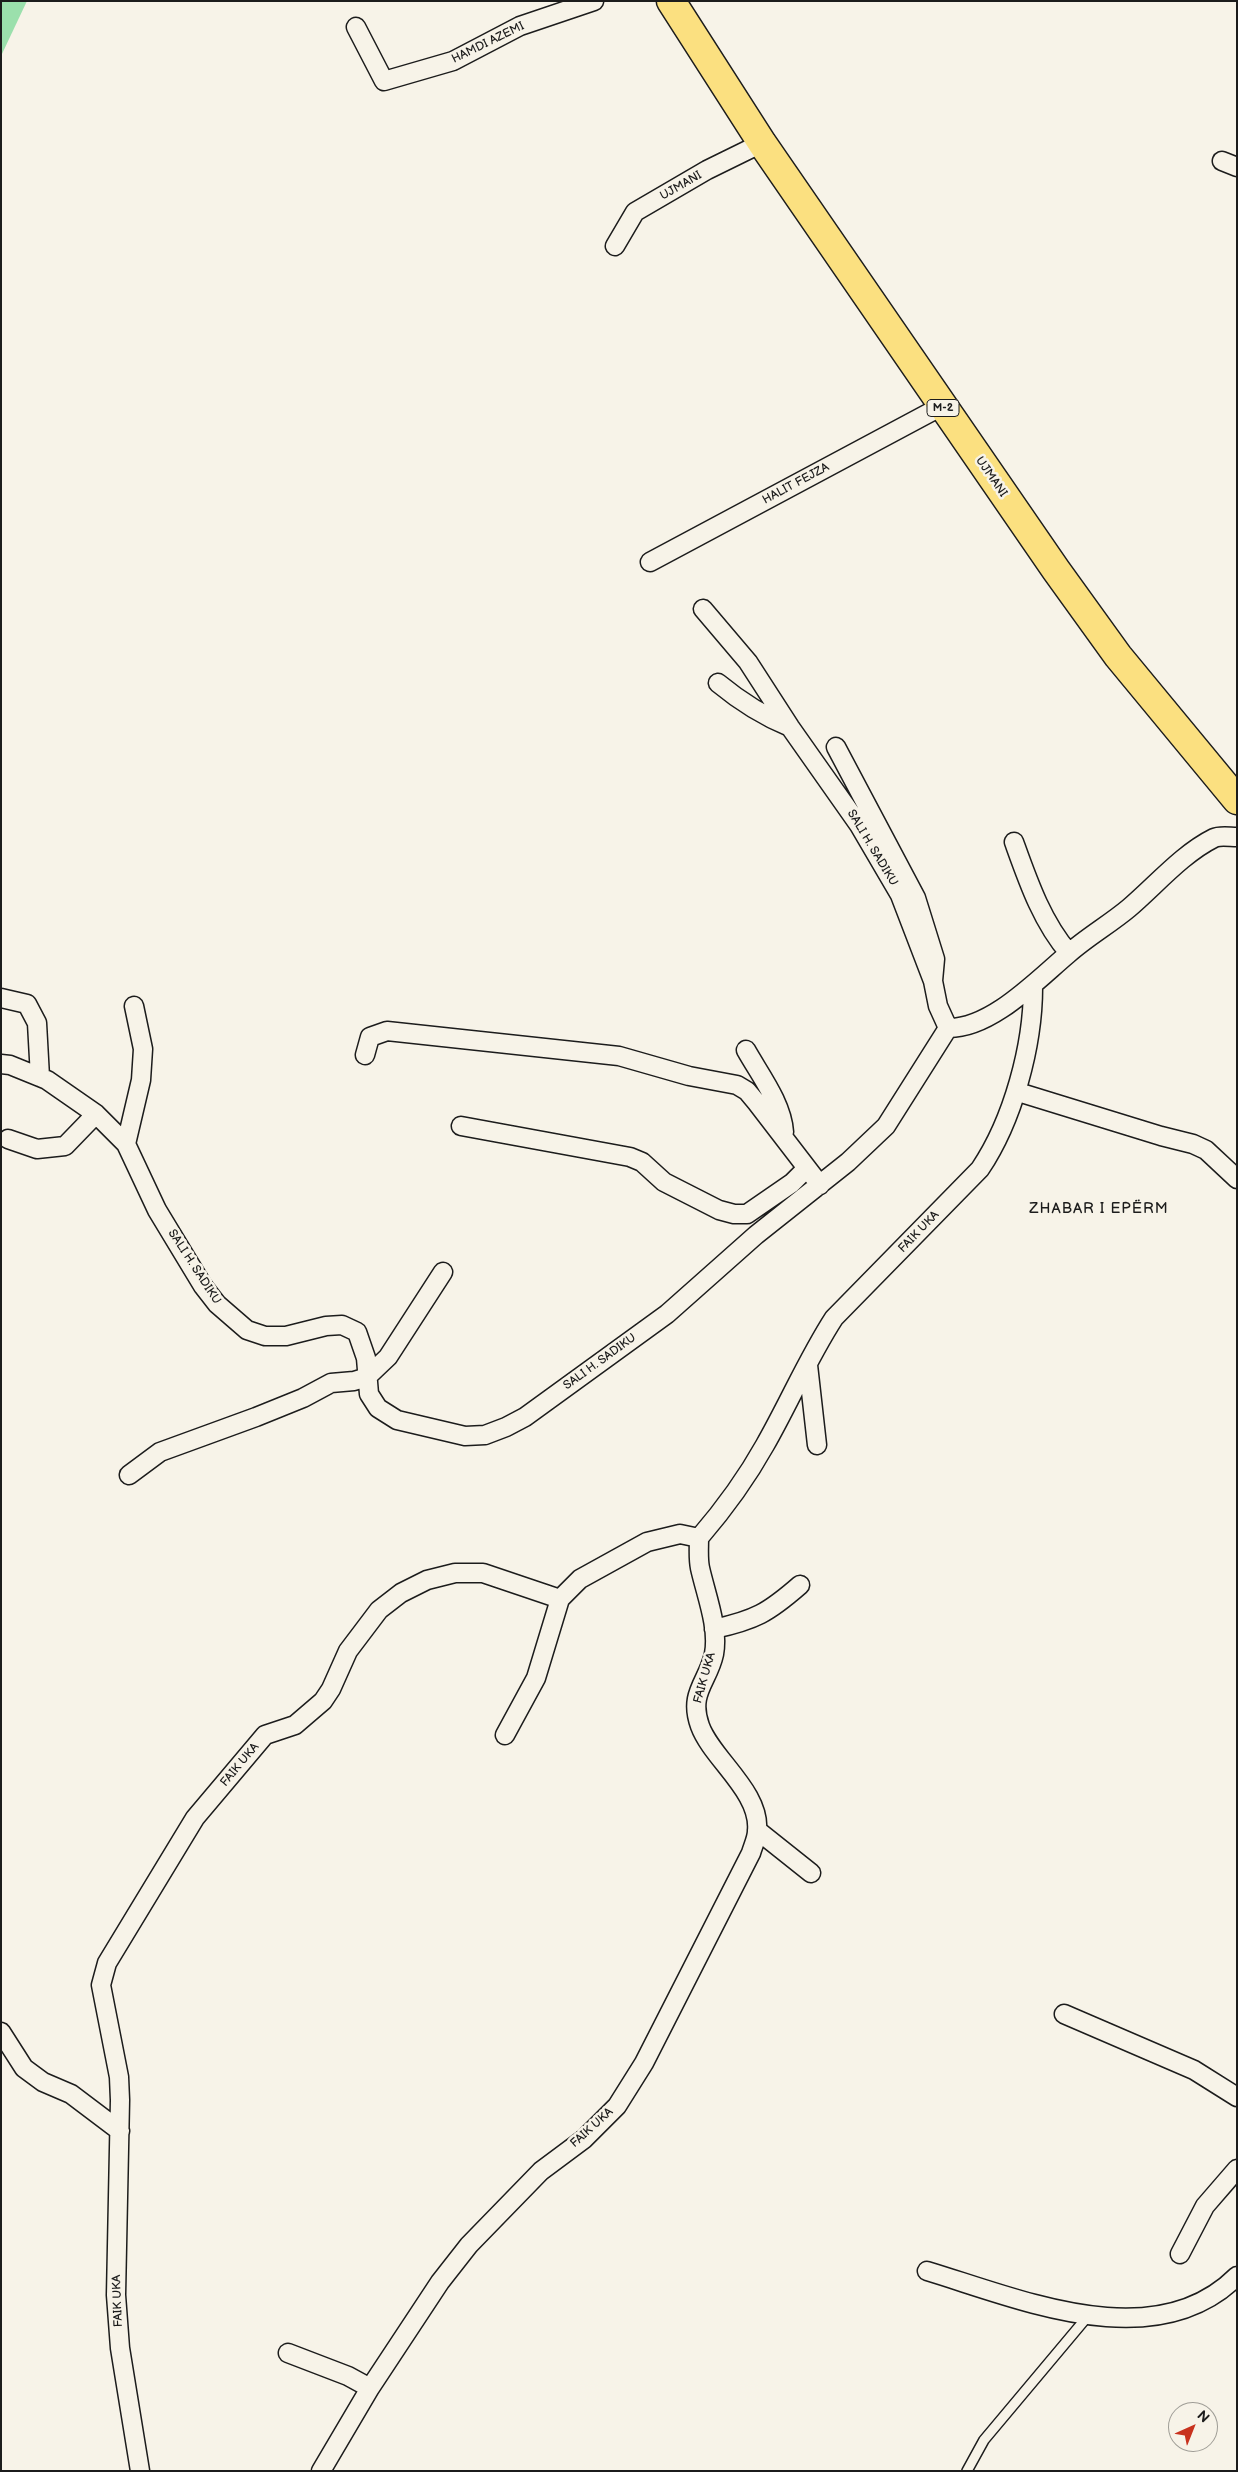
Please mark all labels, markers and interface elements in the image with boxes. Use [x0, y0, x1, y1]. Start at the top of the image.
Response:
street label: HAMDI AZEMI [449, 19, 527, 67]
street label: UJMANI [658, 168, 704, 204]
road number: M-2 [927, 399, 959, 416]
street label: UJMANI [972, 454, 1010, 500]
street label: HALIT FEJZA [760, 460, 832, 508]
street label: SALI H. SADIKU [844, 807, 900, 889]
district label: ZHABAR I EPËRM [1028, 1200, 1170, 1218]
street label: FAIK UKA [896, 1208, 942, 1256]
street label: SALI H. SADIKU [164, 1227, 224, 1307]
street label: SALI H. SADIKU [561, 1331, 639, 1393]
street label: FAIK UKA [691, 1651, 719, 1705]
street label: FAIK UKA [218, 1740, 262, 1790]
street label: FAIK UKA [568, 2105, 616, 2151]
street label: FAIK UKA [110, 2275, 126, 2327]
north arrow [1168, 2402, 1218, 2452]
text: N [1193, 2407, 1213, 2426]

